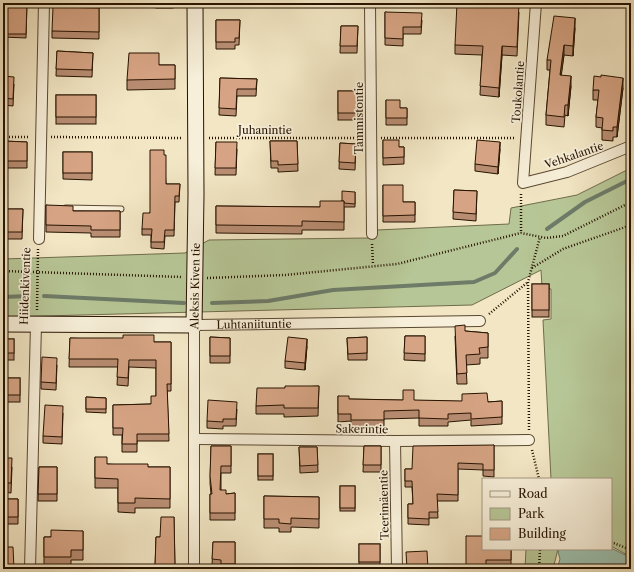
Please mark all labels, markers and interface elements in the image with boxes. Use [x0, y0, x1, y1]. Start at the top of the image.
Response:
street label: Toukolantie [509, 60, 527, 124]
street label: Tammistontie [352, 82, 366, 154]
street label: Juhanintie [236, 123, 292, 137]
street label: Vehkalantie [542, 138, 605, 172]
street label: Aleksis Kiven tie [187, 243, 203, 330]
street label: Hiidenkiventie [17, 247, 33, 325]
street label: Luhtaniituntie [216, 317, 292, 332]
street label: Sakerintie [336, 422, 388, 436]
street label: Teerimäentie [376, 470, 392, 540]
legend [482, 478, 612, 550]
text: Road [518, 486, 548, 501]
text: Park [518, 506, 545, 521]
text: Building [518, 526, 566, 541]

